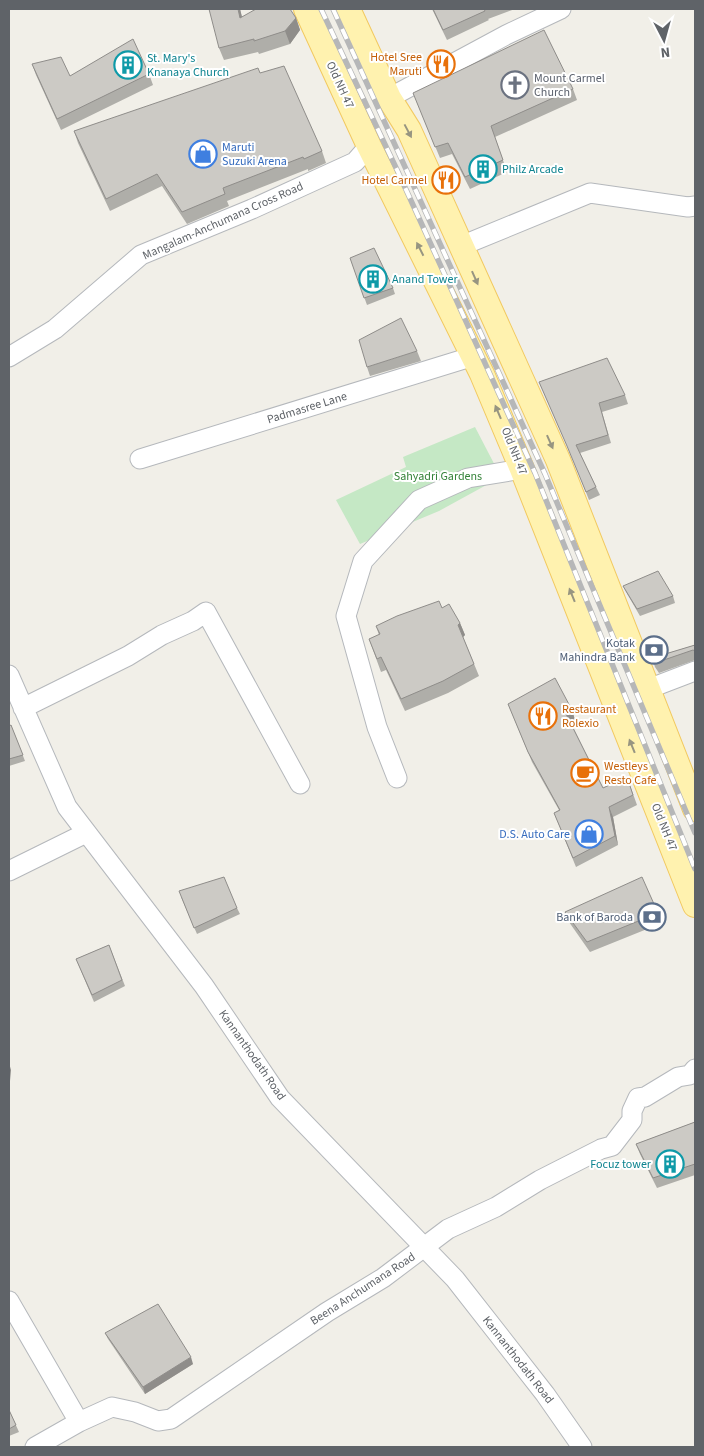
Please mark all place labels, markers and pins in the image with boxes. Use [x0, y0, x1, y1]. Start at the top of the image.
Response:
place label: Hotel Sree Maruti [370, 49, 422, 80]
restaurant icon: Hotel Sree Maruti [426, 49, 456, 79]
building icon: St. Mary's Knanaya Church [113, 50, 143, 80]
place label: St. Mary's Knanaya Church [147, 50, 229, 81]
church icon: Mount Carmel Church [500, 70, 530, 100]
place label: Mount Carmel Church [534, 70, 605, 101]
shop icon: Maruti Suzuki Arena [188, 139, 218, 169]
place label: Maruti Suzuki Arena [222, 139, 287, 170]
building icon: Philz Arcade [468, 154, 498, 184]
place label: Philz Arcade [502, 161, 563, 178]
restaurant icon: Hotel Carmel [431, 165, 461, 195]
place label: Hotel Carmel [362, 172, 427, 189]
building icon: Anand Tower [358, 264, 388, 294]
place label: Anand Tower [392, 271, 458, 288]
place label: Kotak Mahindra Bank [560, 635, 635, 666]
bank icon: Kotak Mahindra Bank [639, 635, 669, 665]
restaurant icon: Restaurant Rolexio [528, 701, 558, 731]
place label: Restaurant Rolexio [562, 701, 616, 732]
cafe icon: Westleys Resto Cafe [570, 758, 600, 788]
place label: Westleys Resto Cafe [604, 758, 657, 789]
shop icon: D.S. Auto Care [574, 819, 604, 849]
place label: D.S. Auto Care [499, 826, 570, 843]
bank icon: Bank of Baroda [637, 902, 667, 932]
place label: Bank of Baroda [556, 909, 633, 926]
building icon: Focuz tower [655, 1149, 685, 1179]
place label: Focuz tower [590, 1156, 652, 1173]

